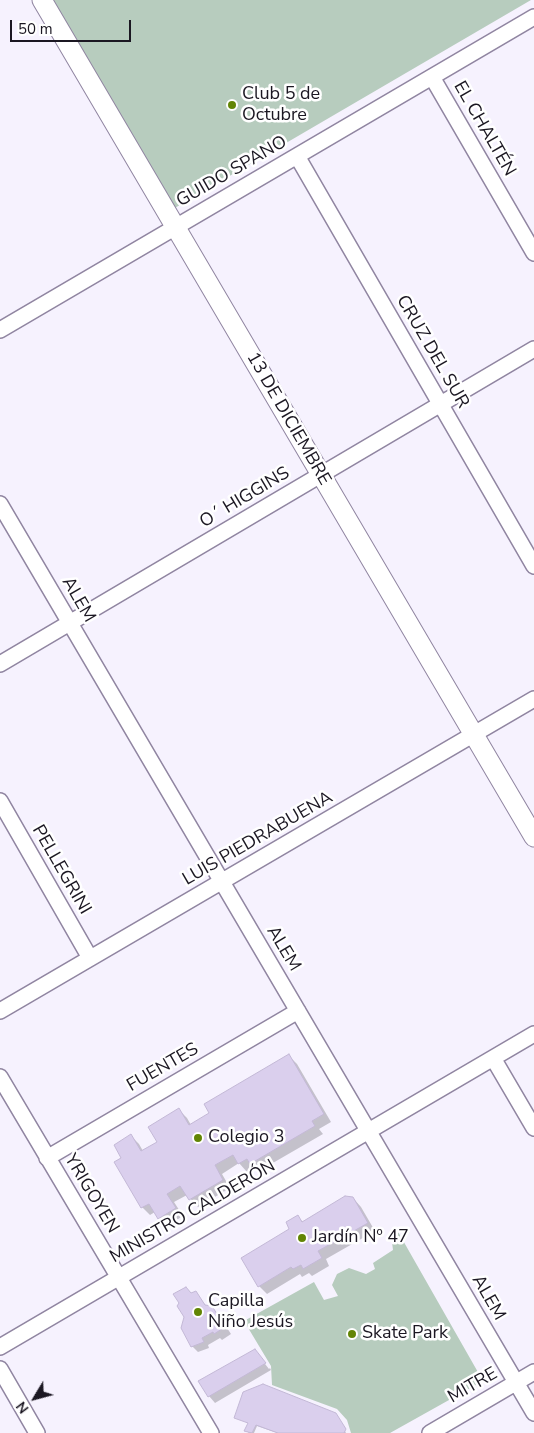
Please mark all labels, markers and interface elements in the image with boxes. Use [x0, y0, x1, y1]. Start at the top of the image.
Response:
scale bar [12, 10, 134, 42]
text: 50 m [18, 19, 53, 39]
street label: EL CHALTÉN [448, 78, 520, 180]
place label: Club 5 de Octubre [242, 84, 320, 126]
marker: Club 5 de Octubre [226, 99, 238, 111]
street label: GUIDO SPANO [173, 132, 291, 212]
street label: CRUZ DEL SUR [391, 292, 473, 412]
street label: 13 DE DICIEMBRE [241, 349, 335, 489]
street label: O´ HIGGINS [196, 463, 294, 533]
street label: ALEM [56, 573, 100, 627]
street label: LUIS PIEDRABUENA [179, 787, 337, 891]
street label: PELLEGRINI [27, 822, 95, 918]
street label: ALEM [261, 923, 305, 975]
street label: FUENTES [123, 1039, 203, 1097]
place label: Colegio 3 [208, 1127, 284, 1149]
marker: Colegio 3 [192, 1132, 204, 1144]
street label: YRIGOYEN [59, 1150, 123, 1238]
street label: MINISTRO CALDERÓN [106, 1156, 280, 1268]
place label: Jardín Nº 47 [312, 1227, 409, 1249]
marker: Jardín Nº 47 [296, 1232, 308, 1244]
street label: ALEM [466, 1271, 510, 1325]
place label: Capilla Niño Jesús [208, 1291, 293, 1334]
marker: Capilla Niño Jesús [192, 1306, 204, 1318]
place label: Skate Park [362, 1323, 448, 1345]
marker: Skate Park [346, 1328, 358, 1340]
street label: MITRE [444, 1363, 502, 1409]
north arrow [10, 1373, 60, 1423]
text: N [12, 1397, 33, 1417]

